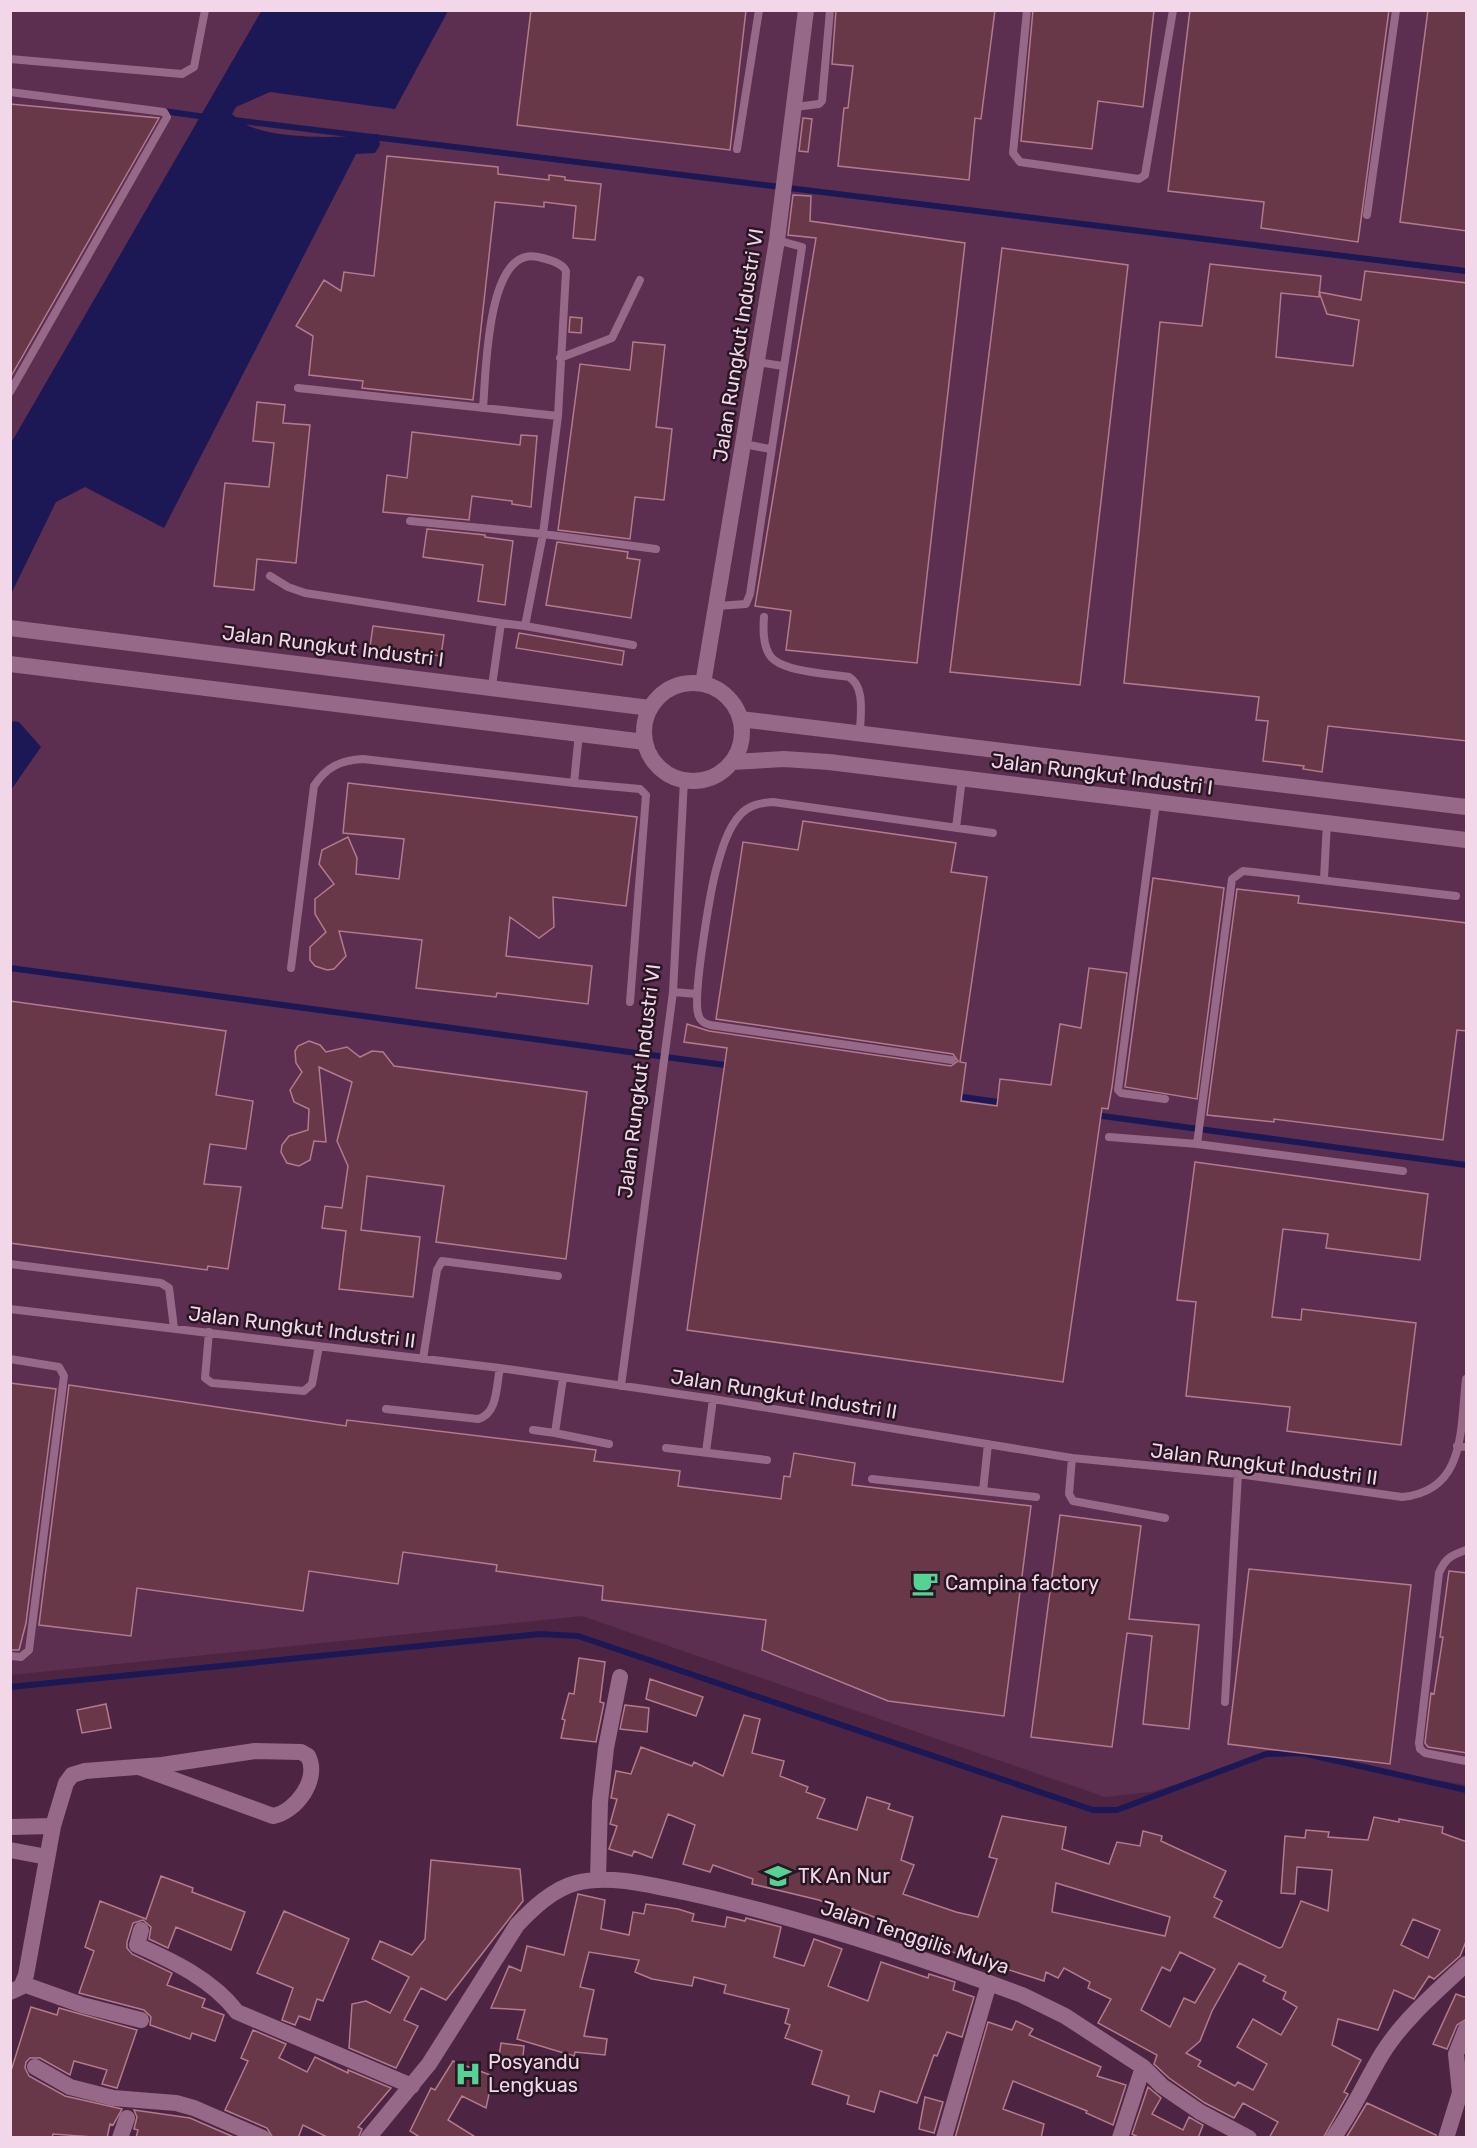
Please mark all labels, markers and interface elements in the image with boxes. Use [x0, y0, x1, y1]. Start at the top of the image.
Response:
street label: Jalan Rungkut Industri VI [708, 227, 768, 463]
street label: Jalan Rungkut Industri I [221, 620, 445, 672]
street label: Jalan Rungkut Industri I [990, 748, 1214, 800]
street label: Jalan Rungkut Industri VI [613, 963, 665, 1199]
street label: Jalan Rungkut Industri II [187, 1301, 417, 1353]
street label: Jalan Rungkut Industri II [669, 1364, 899, 1424]
street label: Jalan Rungkut Industri II [1149, 1438, 1379, 1490]
cafe icon: Campina factory [910, 1568, 940, 1598]
place label: Campina factory [945, 1571, 1099, 1595]
school or university icon: TK An Nur [763, 1861, 793, 1891]
place label: TK An Nur [798, 1864, 890, 1888]
street label: Jalan Tenggilis Mulya [818, 1895, 1012, 1979]
place label: Posyandu Lengkuas [488, 2050, 580, 2097]
hospital icon: Posyandu Lengkuas [453, 2059, 483, 2089]

